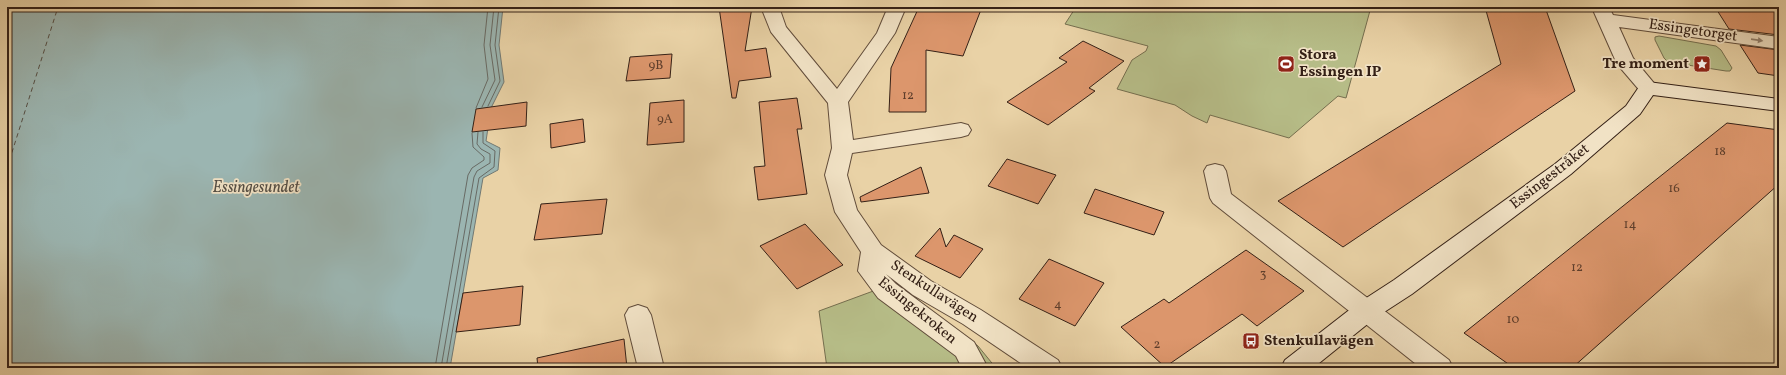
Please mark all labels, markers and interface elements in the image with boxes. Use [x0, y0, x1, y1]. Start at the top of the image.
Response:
street label: Essingetorget [1647, 14, 1739, 48]
one-way arrow [1750, 37, 1763, 43]
place label: Stora Essingen IP [1299, 45, 1382, 83]
sports icon: Stora Essingen IP [1276, 54, 1296, 74]
place label: Tre moment [1602, 54, 1689, 75]
place icon: Tre moment [1692, 54, 1712, 74]
house number: 9B [649, 57, 663, 75]
house number: 12 [902, 87, 914, 105]
house number: 9A [657, 111, 673, 129]
street label: Essingestråket [1506, 139, 1594, 215]
house number: 18 [1714, 143, 1726, 161]
water label: Essingesundet [213, 177, 300, 199]
house number: 16 [1668, 180, 1680, 198]
house number: 14 [1624, 216, 1637, 234]
street label: Stenkullavägen [886, 256, 982, 328]
house number: 12 [1571, 259, 1583, 277]
house number: 3 [1260, 266, 1267, 284]
street label: Essingekroken [873, 273, 961, 350]
house number: 4 [1054, 296, 1062, 314]
house number: 10 [1507, 311, 1520, 329]
bus stop icon: Stenkullavägen [1241, 331, 1261, 351]
place label: Stenkullavägen [1264, 331, 1374, 352]
house number: 2 [1154, 336, 1161, 354]

